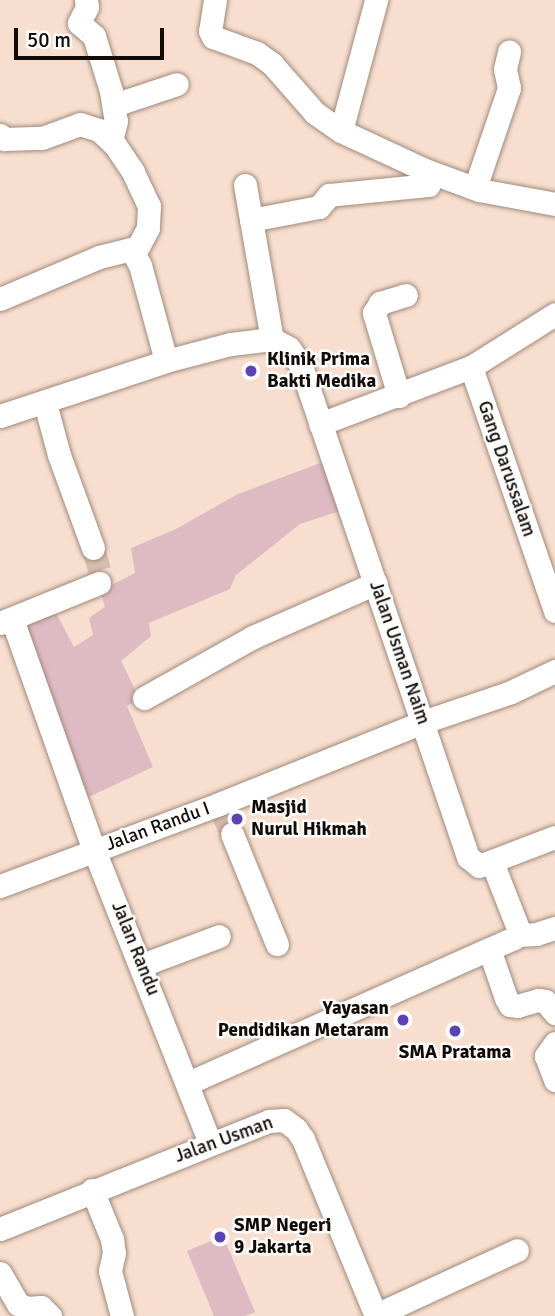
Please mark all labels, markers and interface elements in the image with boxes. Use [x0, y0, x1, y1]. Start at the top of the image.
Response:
scale bar [18, 14, 168, 58]
text: 50 m [27, 27, 71, 53]
place label: Klinik Prima Bakti Medika [267, 349, 376, 393]
marker: Klinik Prima Bakti Medika [241, 361, 261, 381]
street label: Gang Darussalam [472, 398, 540, 540]
street label: Jalan Usman Naim [364, 578, 434, 728]
place label: Masjid Nurul Hikmah [251, 797, 367, 841]
street label: Jalan Randu I [103, 798, 213, 856]
marker: Masjid Nurul Hikmah [229, 811, 245, 827]
street label: Jalan Randu [106, 899, 164, 999]
place label: Yayasan Pendidikan Metaram [218, 998, 389, 1042]
marker: Yayasan Pendidikan Metaram [395, 1012, 411, 1028]
marker: SMA Pratama [447, 1023, 463, 1039]
place label: SMA Pratama [399, 1042, 511, 1064]
street label: Jalan Usman [172, 1112, 276, 1168]
place label: SMP Negeri 9 Jakarta [234, 1215, 332, 1259]
marker: SMP Negeri 9 Jakarta [212, 1229, 228, 1245]

